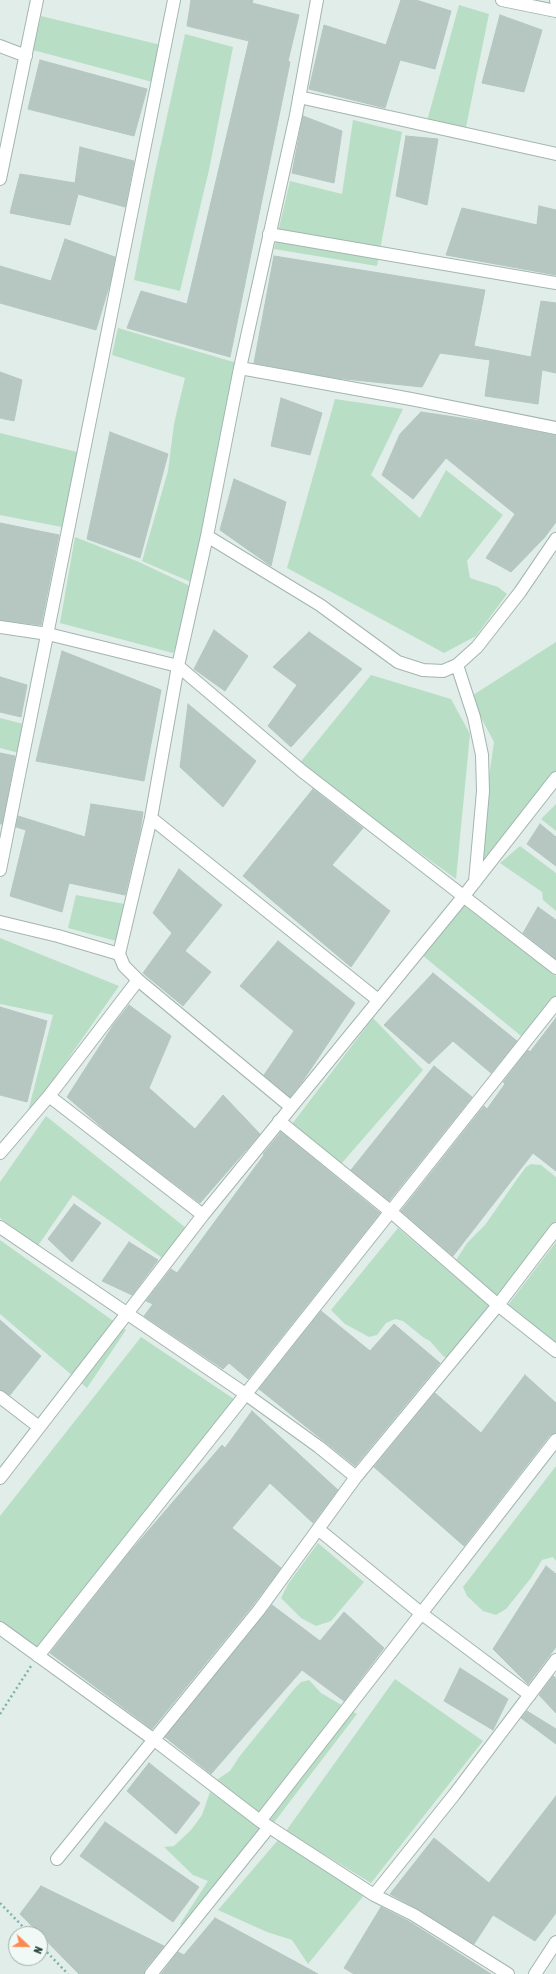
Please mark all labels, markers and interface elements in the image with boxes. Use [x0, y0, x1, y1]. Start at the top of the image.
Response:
north arrow [8, 1926, 48, 1966]
text: N [31, 1945, 45, 1955]

